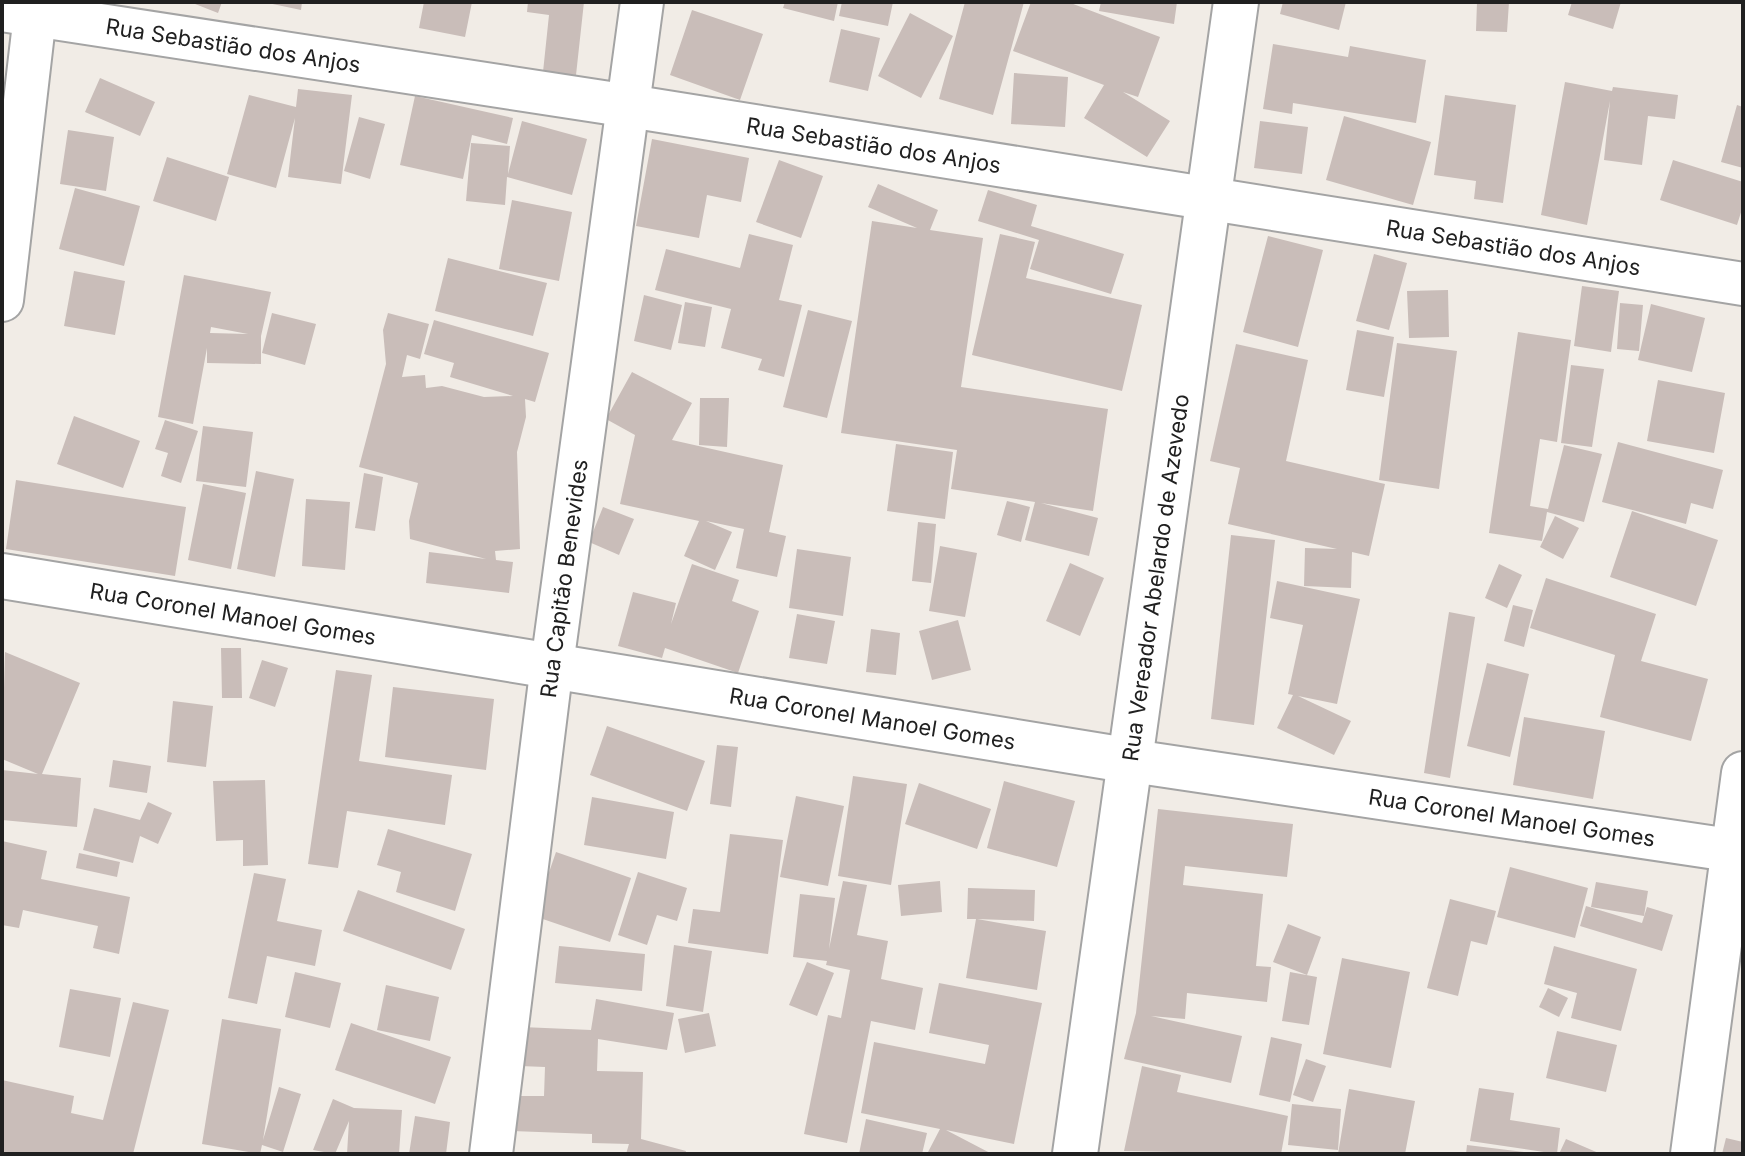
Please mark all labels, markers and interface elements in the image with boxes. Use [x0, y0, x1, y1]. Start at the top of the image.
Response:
street label: Rua Sebastião dos Anjos [104, 13, 363, 78]
street label: Rua Sebastião dos Anjos [744, 112, 1003, 178]
street label: Rua Sebastião dos Anjos [1384, 214, 1643, 280]
street label: Rua Vereador Abelardo de Azevedo [1117, 392, 1194, 763]
street label: Rua Capitão Benevides [535, 458, 593, 699]
street label: Rua Coronel Manoel Gomes [88, 578, 378, 650]
street label: Rua Coronel Manoel Gomes [727, 682, 1017, 755]
street label: Rua Coronel Manoel Gomes [1367, 783, 1657, 852]

